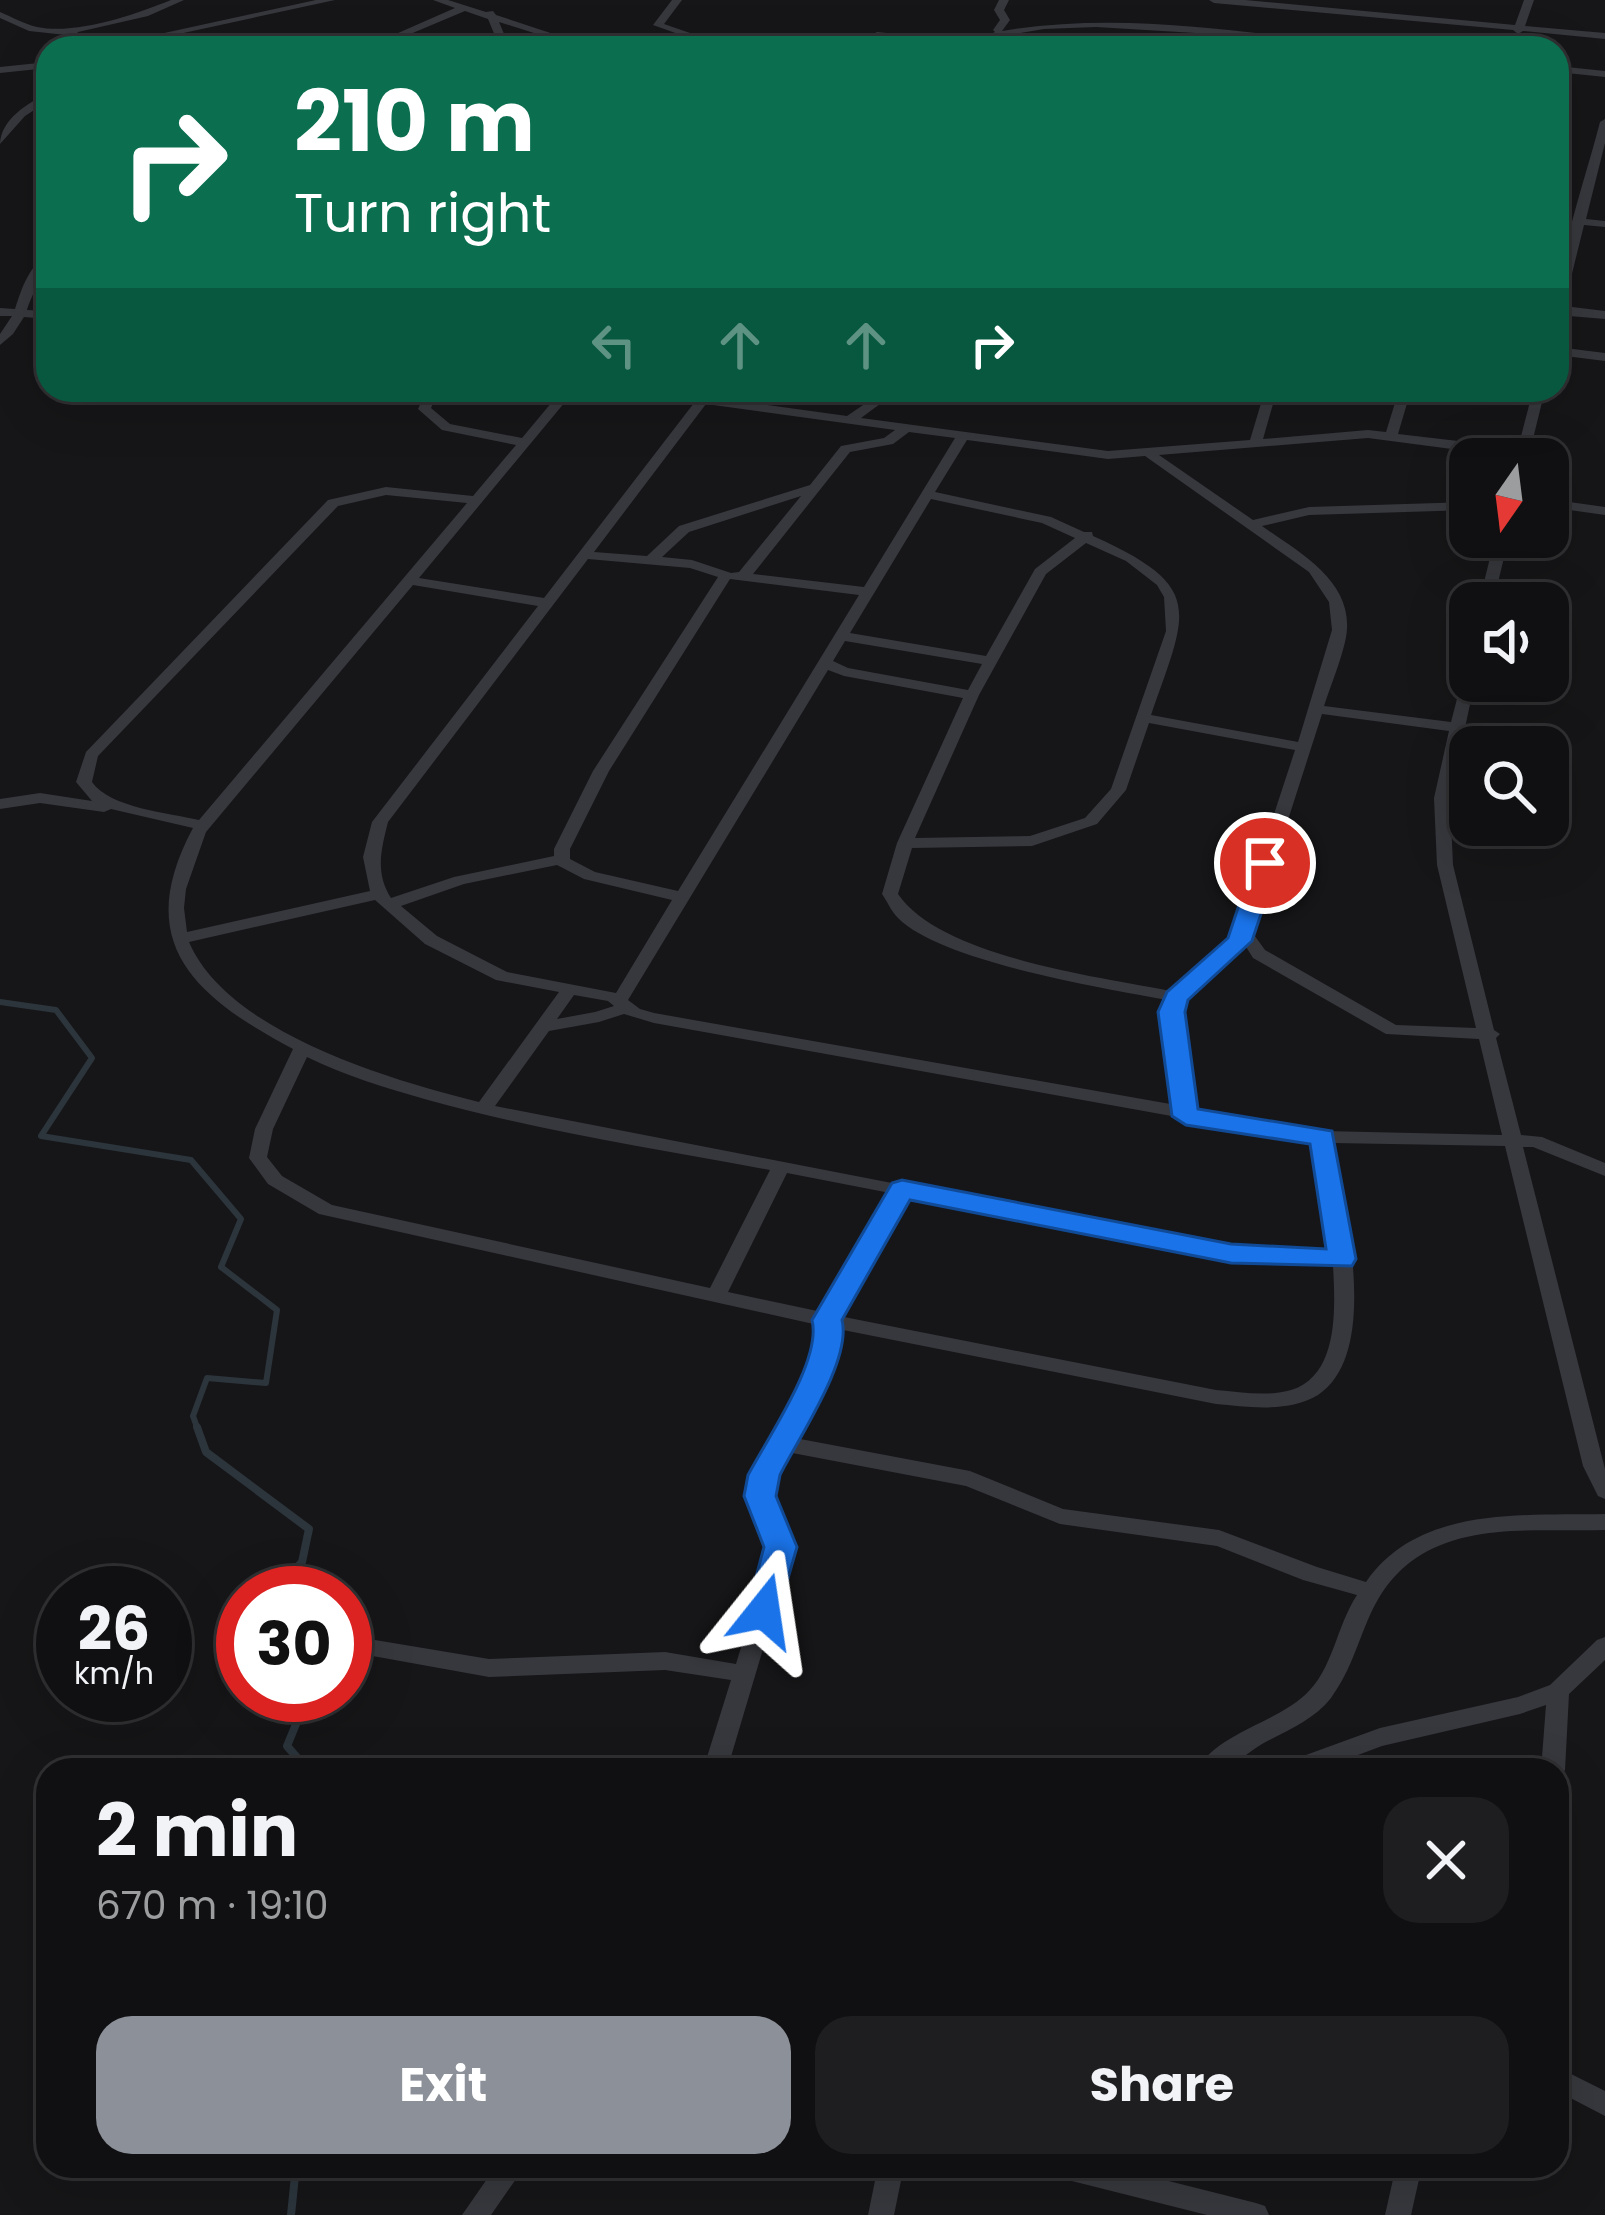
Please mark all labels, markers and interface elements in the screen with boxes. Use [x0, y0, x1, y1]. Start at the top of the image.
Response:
text: 210 m [294, 63, 535, 180]
icon: right [96, 84, 252, 240]
text: Turn right [294, 175, 551, 251]
icon: left [581, 312, 647, 378]
icon: ahead [707, 312, 773, 378]
icon: ahead [833, 312, 899, 378]
icon: right [959, 312, 1025, 378]
north arrow [1449, 438, 1569, 558]
map controls [1449, 438, 1569, 846]
button: sound [1449, 582, 1569, 702]
button: search [1449, 726, 1569, 846]
pin [1214, 812, 1316, 914]
icon: arrive [1232, 830, 1298, 896]
position arrow [701, 1548, 827, 1674]
speed limit sign: 30 [216, 1566, 372, 1722]
text: 26 [78, 1587, 150, 1671]
text: km/h [74, 1652, 154, 1695]
text: 2 min [96, 1780, 298, 1881]
button: close [1383, 1797, 1509, 1923]
text: 670 m · 19:10 [96, 1878, 329, 1933]
button: Exit [96, 2016, 791, 2154]
button: Share [815, 2016, 1509, 2154]

